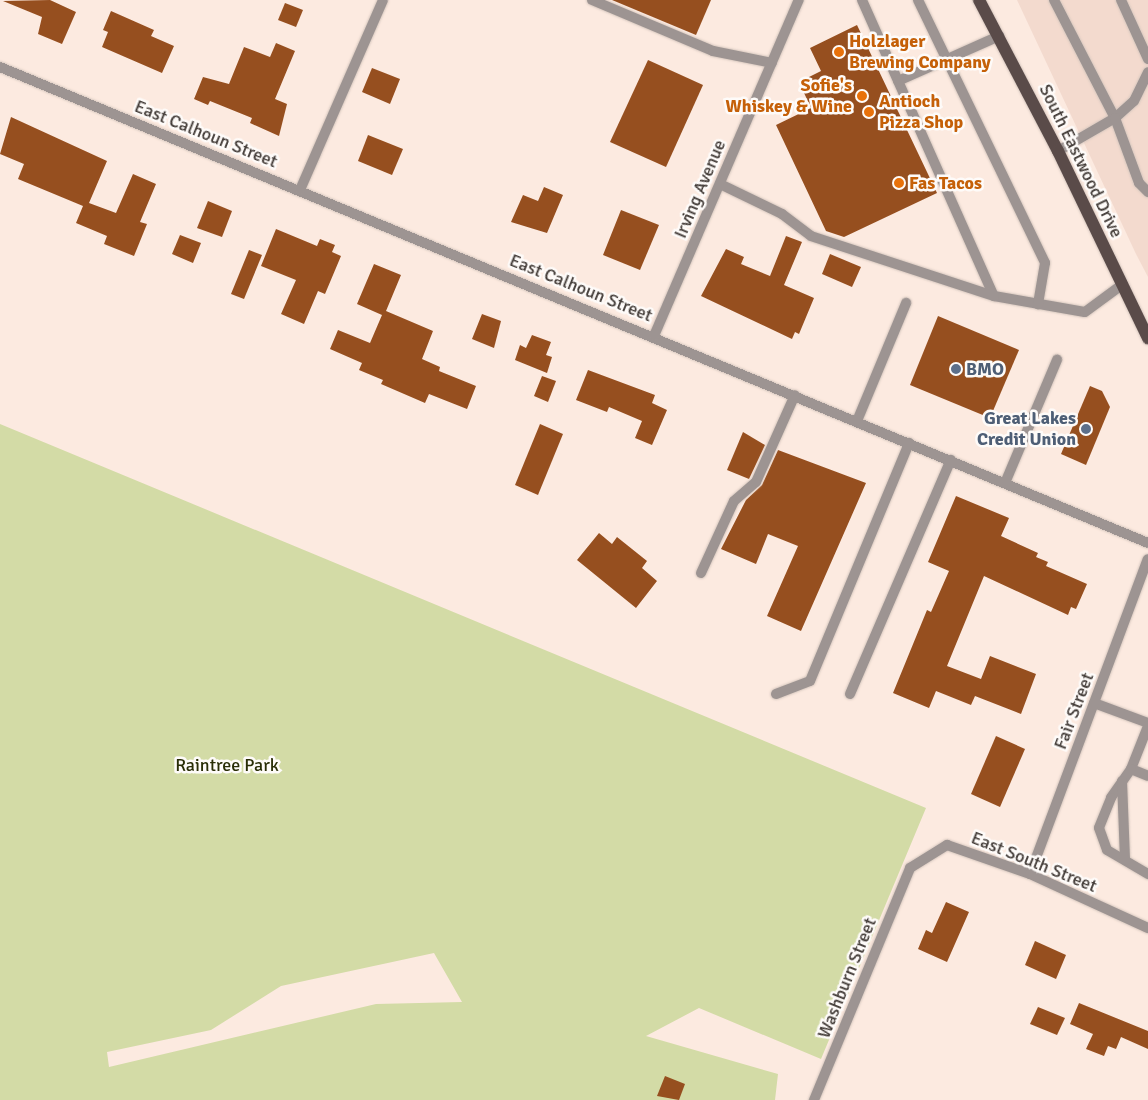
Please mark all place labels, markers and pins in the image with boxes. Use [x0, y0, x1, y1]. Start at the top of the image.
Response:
place label: Holzlager Brewing Company [849, 31, 991, 74]
marker: Holzlager Brewing Company [833, 46, 845, 58]
place label: Sofie's Whiskey & Wine [726, 75, 852, 118]
marker: Sofie's Whiskey & Wine [856, 90, 868, 102]
place label: Antioch Pizza Shop [879, 91, 963, 134]
marker: Antioch Pizza Shop [863, 106, 875, 118]
place label: Fas Tacos [909, 172, 982, 194]
marker: Fas Tacos [893, 177, 905, 189]
place label: BMO [966, 358, 1004, 380]
marker: BMO [950, 363, 962, 375]
place label: Great Lakes Credit Union [977, 408, 1076, 450]
marker: Great Lakes Credit Union [1080, 423, 1092, 435]

